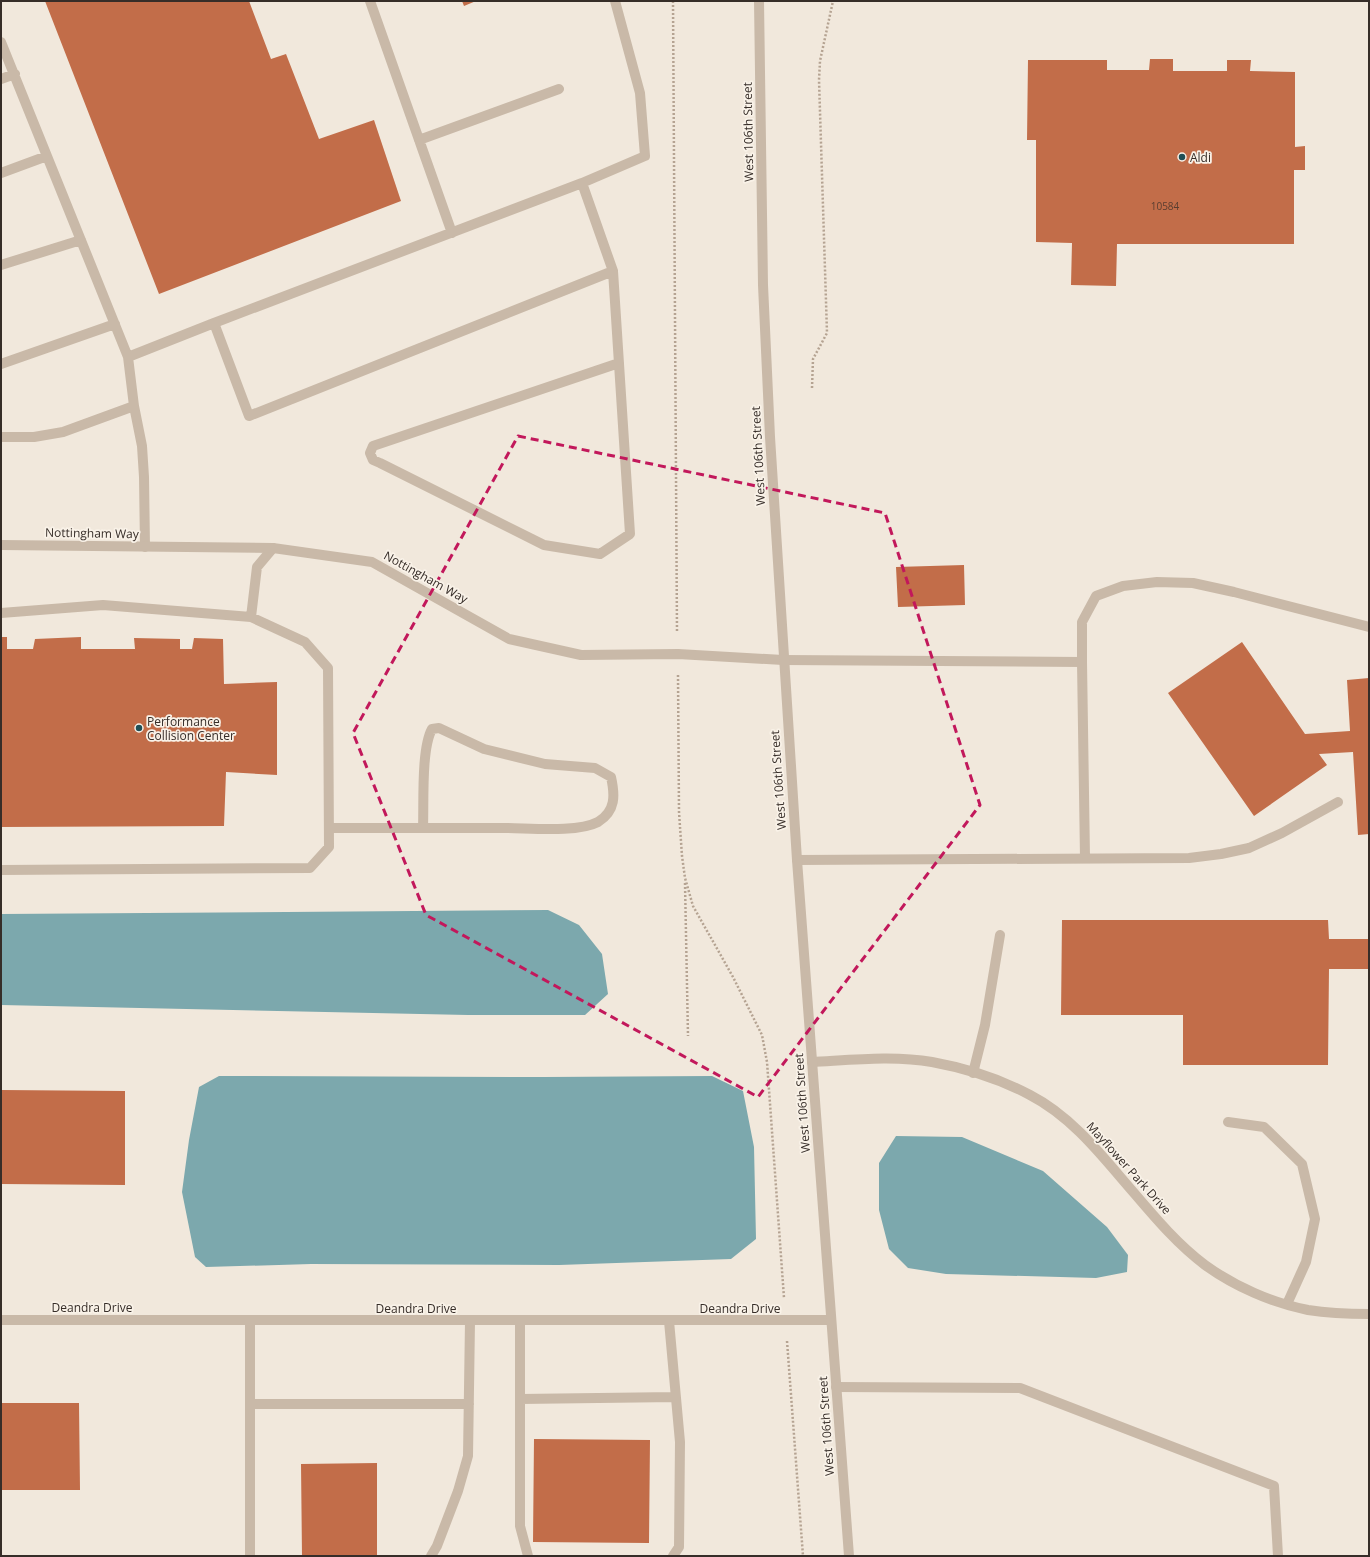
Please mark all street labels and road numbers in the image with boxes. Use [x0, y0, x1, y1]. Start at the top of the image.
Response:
street label: West 106th Street [739, 82, 757, 182]
street label: West 106th Street [747, 406, 769, 506]
street label: Nottingham Way [45, 524, 140, 542]
street label: Nottingham Way [381, 547, 472, 608]
street label: West 106th Street [766, 730, 790, 830]
street label: West 106th Street [790, 1053, 814, 1153]
street label: Mayflower Park Drive [1083, 1118, 1175, 1218]
street label: Deandra Drive [52, 1299, 133, 1316]
street label: Deandra Drive [376, 1300, 457, 1317]
street label: Deandra Drive [700, 1300, 781, 1317]
street label: West 106th Street [814, 1376, 838, 1476]

